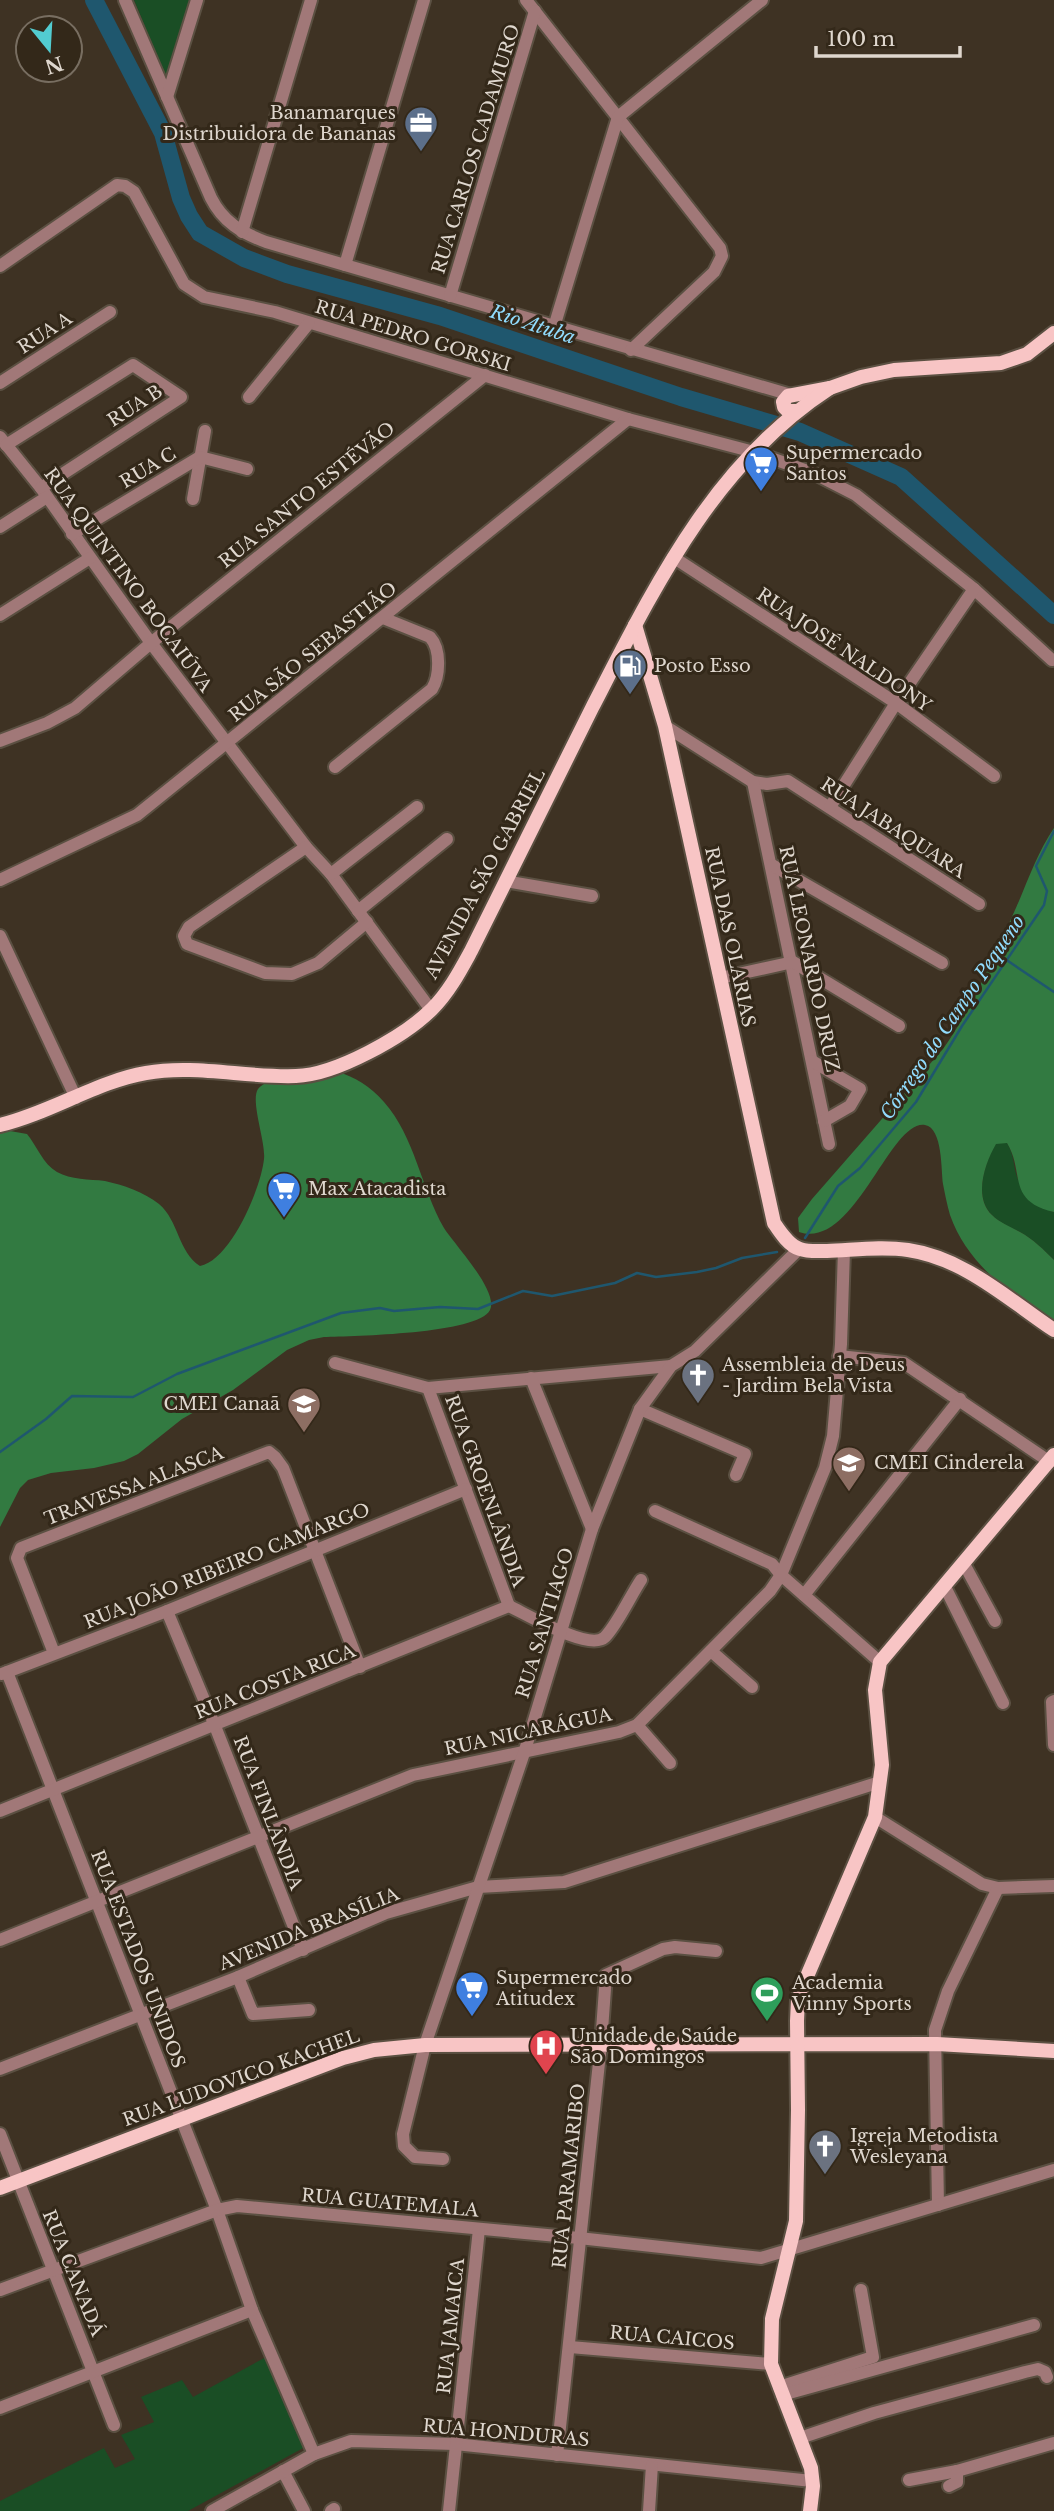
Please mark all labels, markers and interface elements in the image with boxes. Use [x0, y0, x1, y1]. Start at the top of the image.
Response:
north arrow [14, 14, 84, 84]
scale bar [816, 14, 960, 58]
street label: RUA CARLOS CADAMURO [427, 22, 525, 276]
text: 100 m [827, 26, 895, 52]
text: N [42, 51, 66, 78]
place label: Banamarques Distribuidora de Bananas [163, 102, 396, 145]
office icon: Banamarques Distribuidora de Bananas [402, 104, 440, 153]
street label: RUA PEDRO GORSKI [312, 296, 514, 376]
water label: Rio Atuba [487, 300, 578, 349]
street label: RUA A [14, 307, 77, 359]
street label: RUA B [104, 380, 166, 432]
street label: RUA SANTO ESTÉVÃO [213, 416, 399, 573]
place label: Supermercado Santos [786, 442, 922, 485]
street label: RUA C [116, 443, 180, 493]
supermarket icon: Supermercado Santos [742, 444, 780, 493]
street label: RUA QUINTINO BOCAIÚVA [39, 463, 218, 697]
street label: RUA SÃO SEBASTIÃO [223, 576, 401, 727]
street label: RUA JOSÉ NALDONY [753, 583, 937, 717]
fuel station icon: Posto Esso [611, 647, 649, 696]
place label: Posto Esso [654, 655, 751, 677]
street label: AVENIDA SÃO GABRIEL [418, 764, 550, 984]
street label: RUA JABAQUARA [816, 773, 971, 884]
street label: RUA LEONARDO DRUZ [774, 844, 844, 1074]
street label: RUA DAS OLARIAS [700, 845, 760, 1029]
water label: Córrego do Campo Pequeno [875, 911, 1030, 1124]
supermarket icon: Max Atacadista [265, 1170, 303, 1219]
place label: Max Atacadista [308, 1178, 446, 1200]
place label: Assembleia de Deus - Jardim Bela Vista [721, 1354, 905, 1397]
church icon: Assembleia de Deus - Jardim Bela Vista [679, 1356, 717, 1405]
school or university icon: CMEI Canaã [285, 1385, 323, 1434]
street label: RUA GROENLÂNDIA [440, 1392, 531, 1591]
place label: CMEI Canaã [163, 1393, 280, 1415]
street label: TRAVESSA ALASCA [41, 1441, 228, 1530]
school or university icon: CMEI Cinderela [830, 1444, 868, 1493]
place label: CMEI Cinderela [874, 1452, 1024, 1474]
street label: RUA JOÃO RIBEIRO CAMARGO [80, 1497, 373, 1634]
street label: RUA SANTIAGO [512, 1545, 578, 1701]
street label: RUA COSTA RICA [192, 1639, 359, 1724]
street label: RUA NICARÁGUA [442, 1702, 615, 1761]
street label: RUA FINLÂNDIA [229, 1733, 309, 1894]
street label: RUA ESTADOS UNIDOS [86, 1847, 190, 2071]
street label: AVENIDA BRASÍLIA [214, 1881, 403, 1976]
place label: Supermercado Atitudex [495, 1967, 632, 2010]
supermarket icon: Supermercado Atitudex [453, 1969, 491, 2018]
place label: Academia Vinny Sports [791, 1972, 912, 2015]
sports icon: Academia Vinny Sports [748, 1974, 786, 2023]
street label: RUA LUDOVICO KACHEL [120, 2025, 362, 2131]
place label: Unidade de Saúde São Domingos [570, 2025, 737, 2068]
hospital icon: Unidade de Saúde São Domingos [527, 2027, 565, 2076]
street label: RUA PARAMARIBO [548, 2082, 590, 2270]
place label: Igreja Metodista Wesleyana [849, 2125, 998, 2168]
church icon: Igreja Metodista Wesleyana [806, 2127, 844, 2176]
street label: RUA GUATEMALA [300, 2184, 481, 2222]
street label: RUA CANADÁ [38, 2206, 110, 2340]
street label: RUA JAMAICA [433, 2256, 469, 2395]
street label: RUA CAICOS [608, 2322, 736, 2354]
street label: RUA HONDURAS [422, 2415, 590, 2451]

